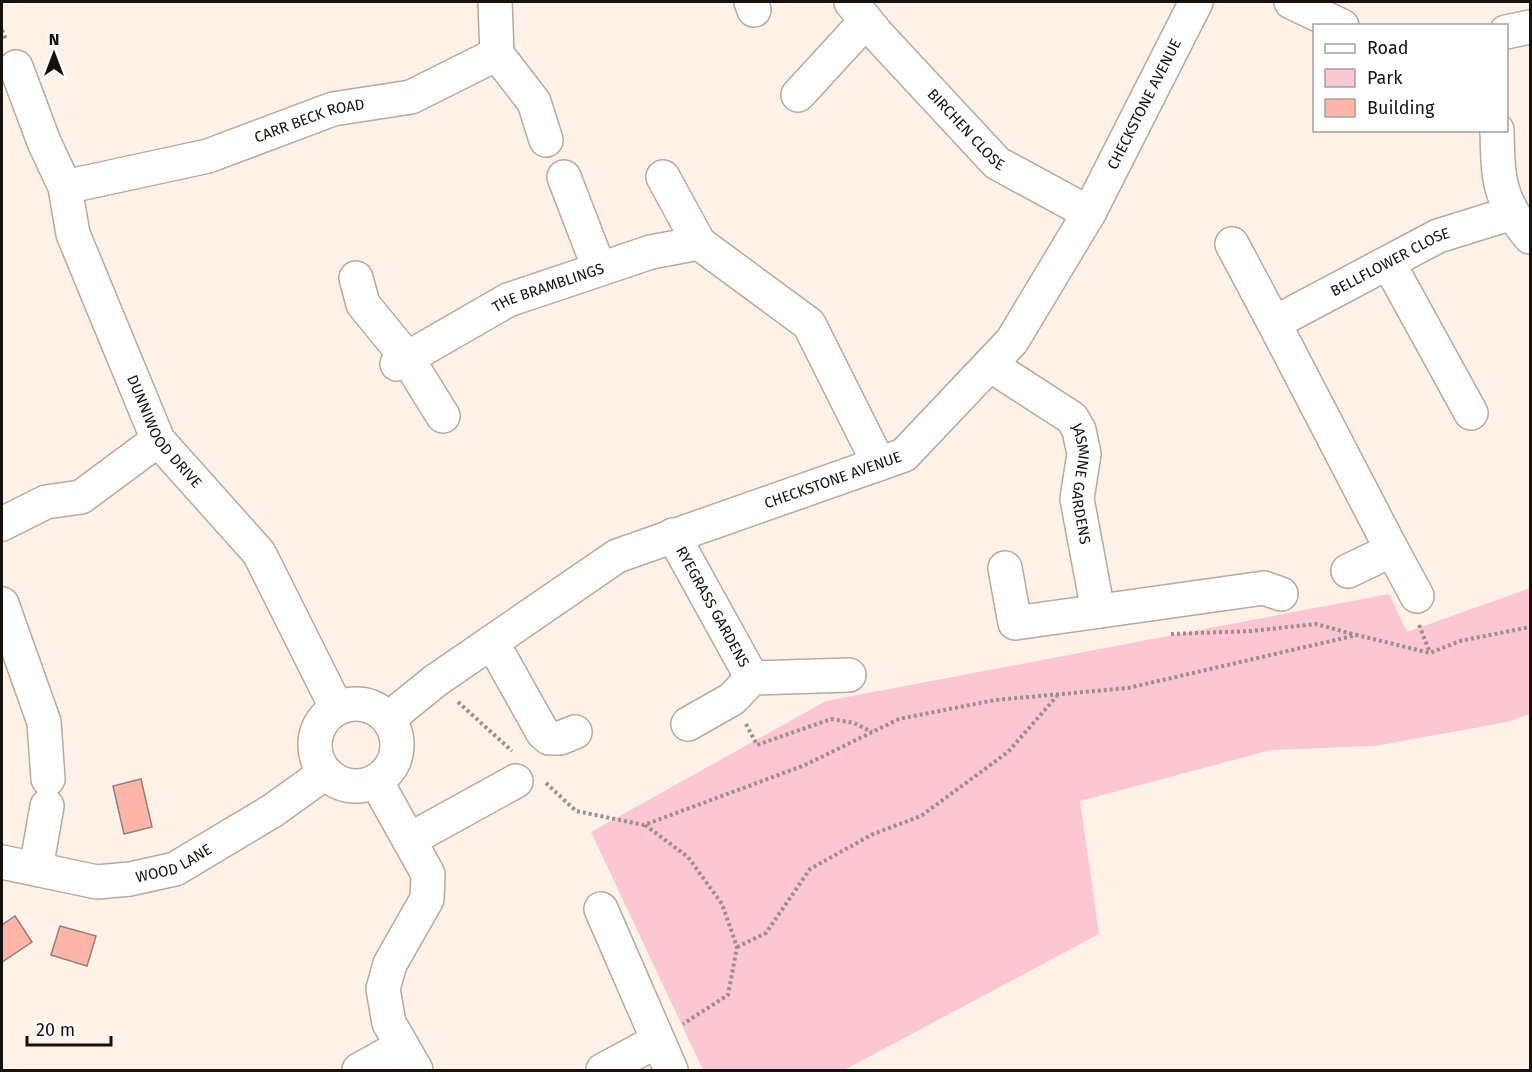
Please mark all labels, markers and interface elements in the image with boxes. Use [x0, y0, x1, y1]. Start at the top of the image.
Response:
north arrow [24, 24, 84, 84]
legend [1313, 24, 1508, 132]
text: N [49, 30, 59, 49]
street label: CHECKSTONE AVENUE [1104, 36, 1185, 173]
text: Road [1367, 37, 1409, 59]
text: Park [1367, 67, 1403, 89]
street label: BIRCHEN CLOSE [924, 85, 1008, 174]
street label: CARR BECK ROAD [252, 95, 366, 147]
text: Building [1367, 97, 1435, 119]
street label: BELLFLOWER CLOSE [1328, 224, 1452, 300]
street label: THE BRAMBLINGS [489, 259, 606, 316]
street label: DUNNIWOOD DRIVE [123, 372, 206, 492]
street label: JASMINE GARDENS [1068, 419, 1094, 546]
street label: CHECKSTONE AVENUE [762, 448, 904, 512]
street label: RYEGRASS GARDENS [672, 543, 753, 670]
street label: WOOD LANE [134, 840, 215, 886]
scale bar [27, 1009, 111, 1047]
text: 20 m [36, 1019, 75, 1041]

